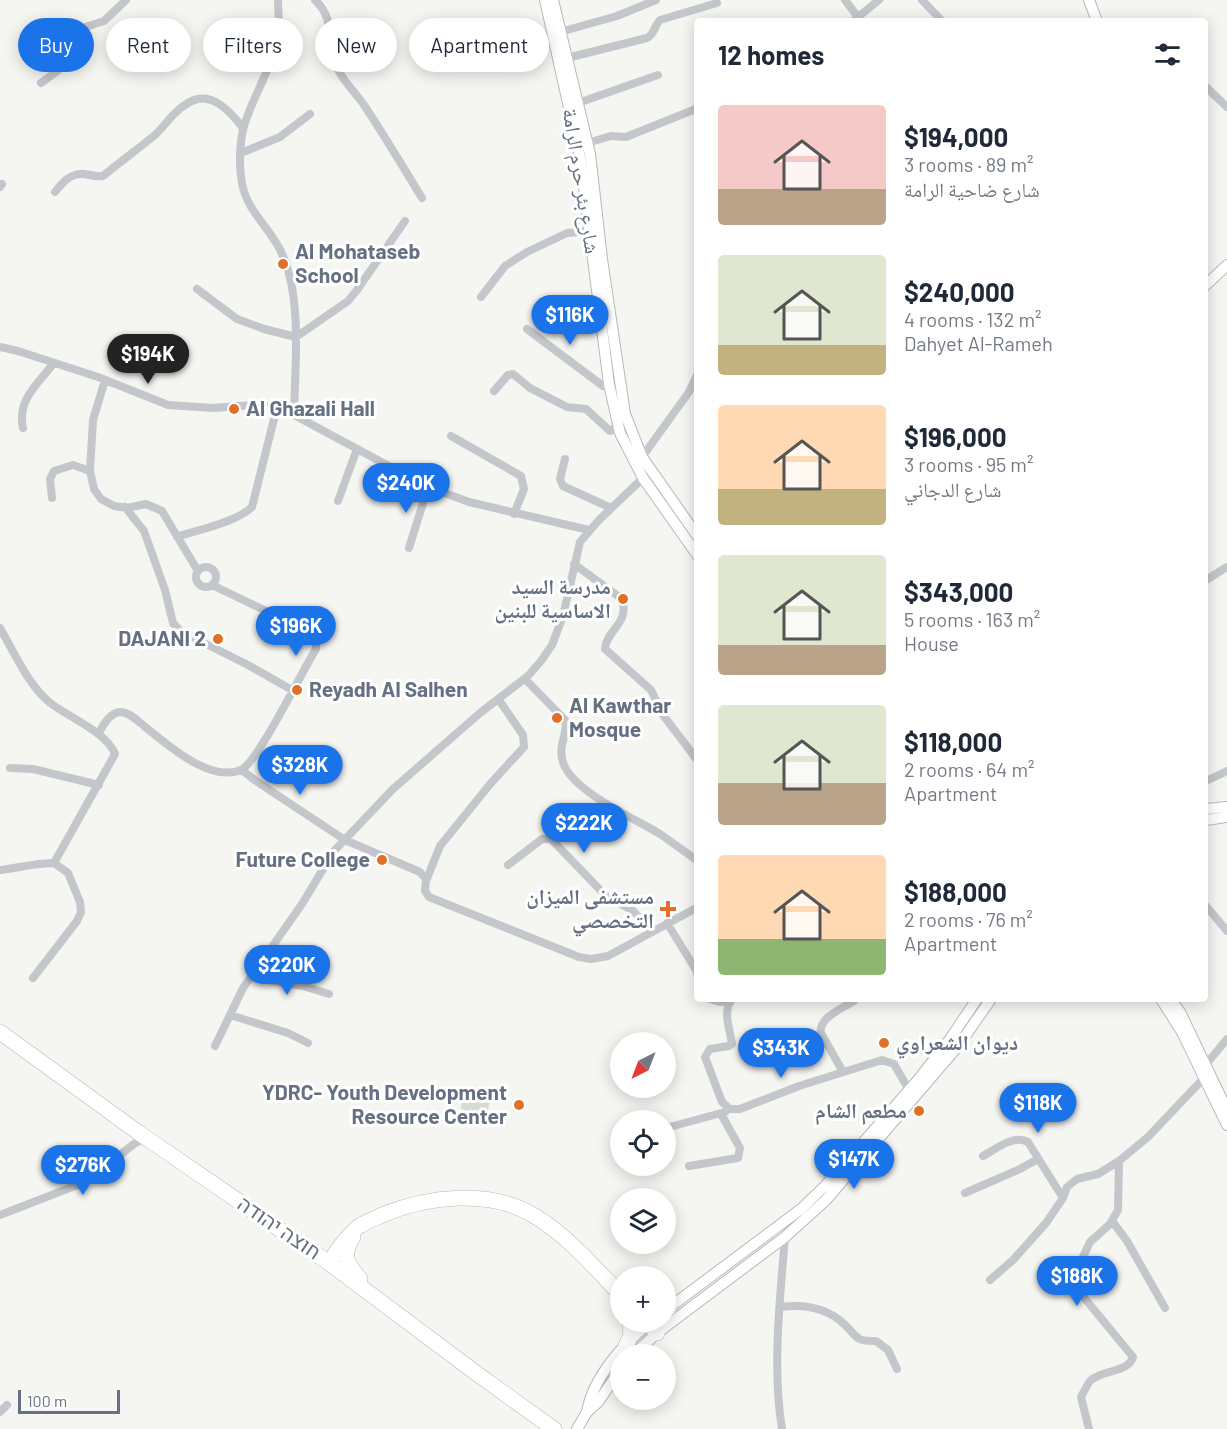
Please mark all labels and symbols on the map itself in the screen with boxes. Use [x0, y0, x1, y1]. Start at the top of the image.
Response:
street label: شارع بئر حرم الرامة [556, 106, 606, 256]
place label: Al Mohataseb School [295, 238, 421, 287]
marker: Al Mohataseb School [276, 257, 290, 271]
pin: $116K [528, 295, 612, 346]
pin: $194K [106, 334, 190, 385]
place label: Al Ghazali Hall [246, 395, 375, 420]
marker: Al Ghazali Hall [227, 402, 241, 416]
pin: $240K [364, 463, 448, 514]
place label: مدرسة السيد الاساسية للبنين [494, 573, 611, 624]
marker: مدرسة السيد الاساسية للبنين [616, 592, 630, 606]
pin: $196K [254, 606, 338, 657]
place label: DAJANI 2 [118, 625, 206, 650]
marker: DAJANI 2 [211, 632, 225, 646]
place label: Reyadh Al Salhen [309, 676, 468, 701]
marker: Reyadh Al Salhen [290, 683, 304, 697]
place label: Al Kawthar Mosque [569, 692, 671, 741]
marker: Al Kawthar Mosque [550, 711, 564, 725]
pin: $328K [258, 745, 342, 796]
pin: $222K [542, 803, 626, 854]
place label: Future College [235, 846, 370, 871]
marker: Future College [375, 853, 389, 867]
place label: مستشفى الميزان التخصصي [526, 883, 654, 937]
marker: مستشفى الميزان التخصصي [659, 900, 677, 918]
pin: $220K [245, 945, 329, 996]
pin: $343K [739, 1028, 823, 1079]
place label: ديوان الشعراوي [896, 1029, 1018, 1059]
north arrow [610, 1032, 676, 1098]
marker: ديوان الشعراوي [877, 1036, 891, 1050]
place label: YDRC- Youth Development Resource Center [262, 1079, 507, 1128]
pin: $118K [996, 1083, 1080, 1134]
place label: مطعم الشام [815, 1097, 907, 1125]
marker: YDRC- Youth Development Resource Center [512, 1098, 526, 1112]
marker: مطعم الشام [912, 1104, 926, 1118]
pin: $147K [812, 1139, 896, 1190]
pin: $276K [41, 1145, 125, 1196]
street label: חוצה יהודה [233, 1190, 326, 1264]
pin: $188K [1035, 1256, 1119, 1307]
scale bar [18, 1387, 120, 1414]

